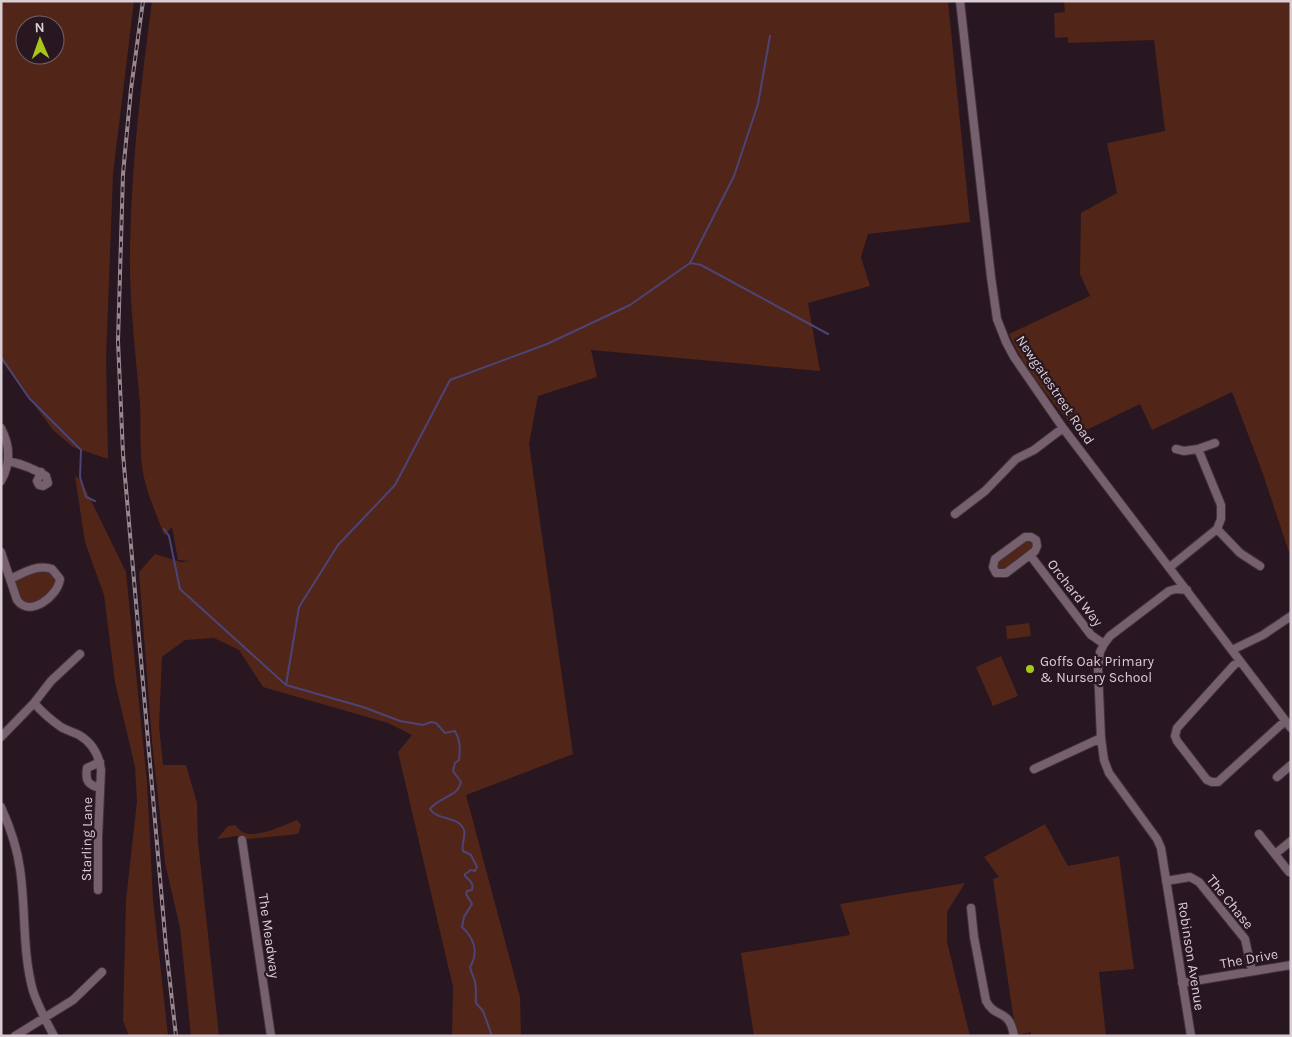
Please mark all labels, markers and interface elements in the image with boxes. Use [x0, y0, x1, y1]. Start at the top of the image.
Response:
north arrow [15, 15, 65, 65]
text: N [34, 19, 45, 36]
street label: Newgatestreet Road [1012, 332, 1098, 448]
street label: Orchard Way [1044, 556, 1107, 630]
place label: Goffs Oak Primary & Nursery School [1040, 653, 1154, 686]
marker: Goffs Oak Primary & Nursery School [1024, 663, 1036, 675]
street label: Starling Lane [78, 797, 96, 881]
street label: The Chase [1203, 871, 1257, 933]
street label: The Meadway [255, 893, 283, 980]
street label: Robinson Avenue [1174, 900, 1208, 1012]
street label: The Drive [1219, 946, 1279, 972]

